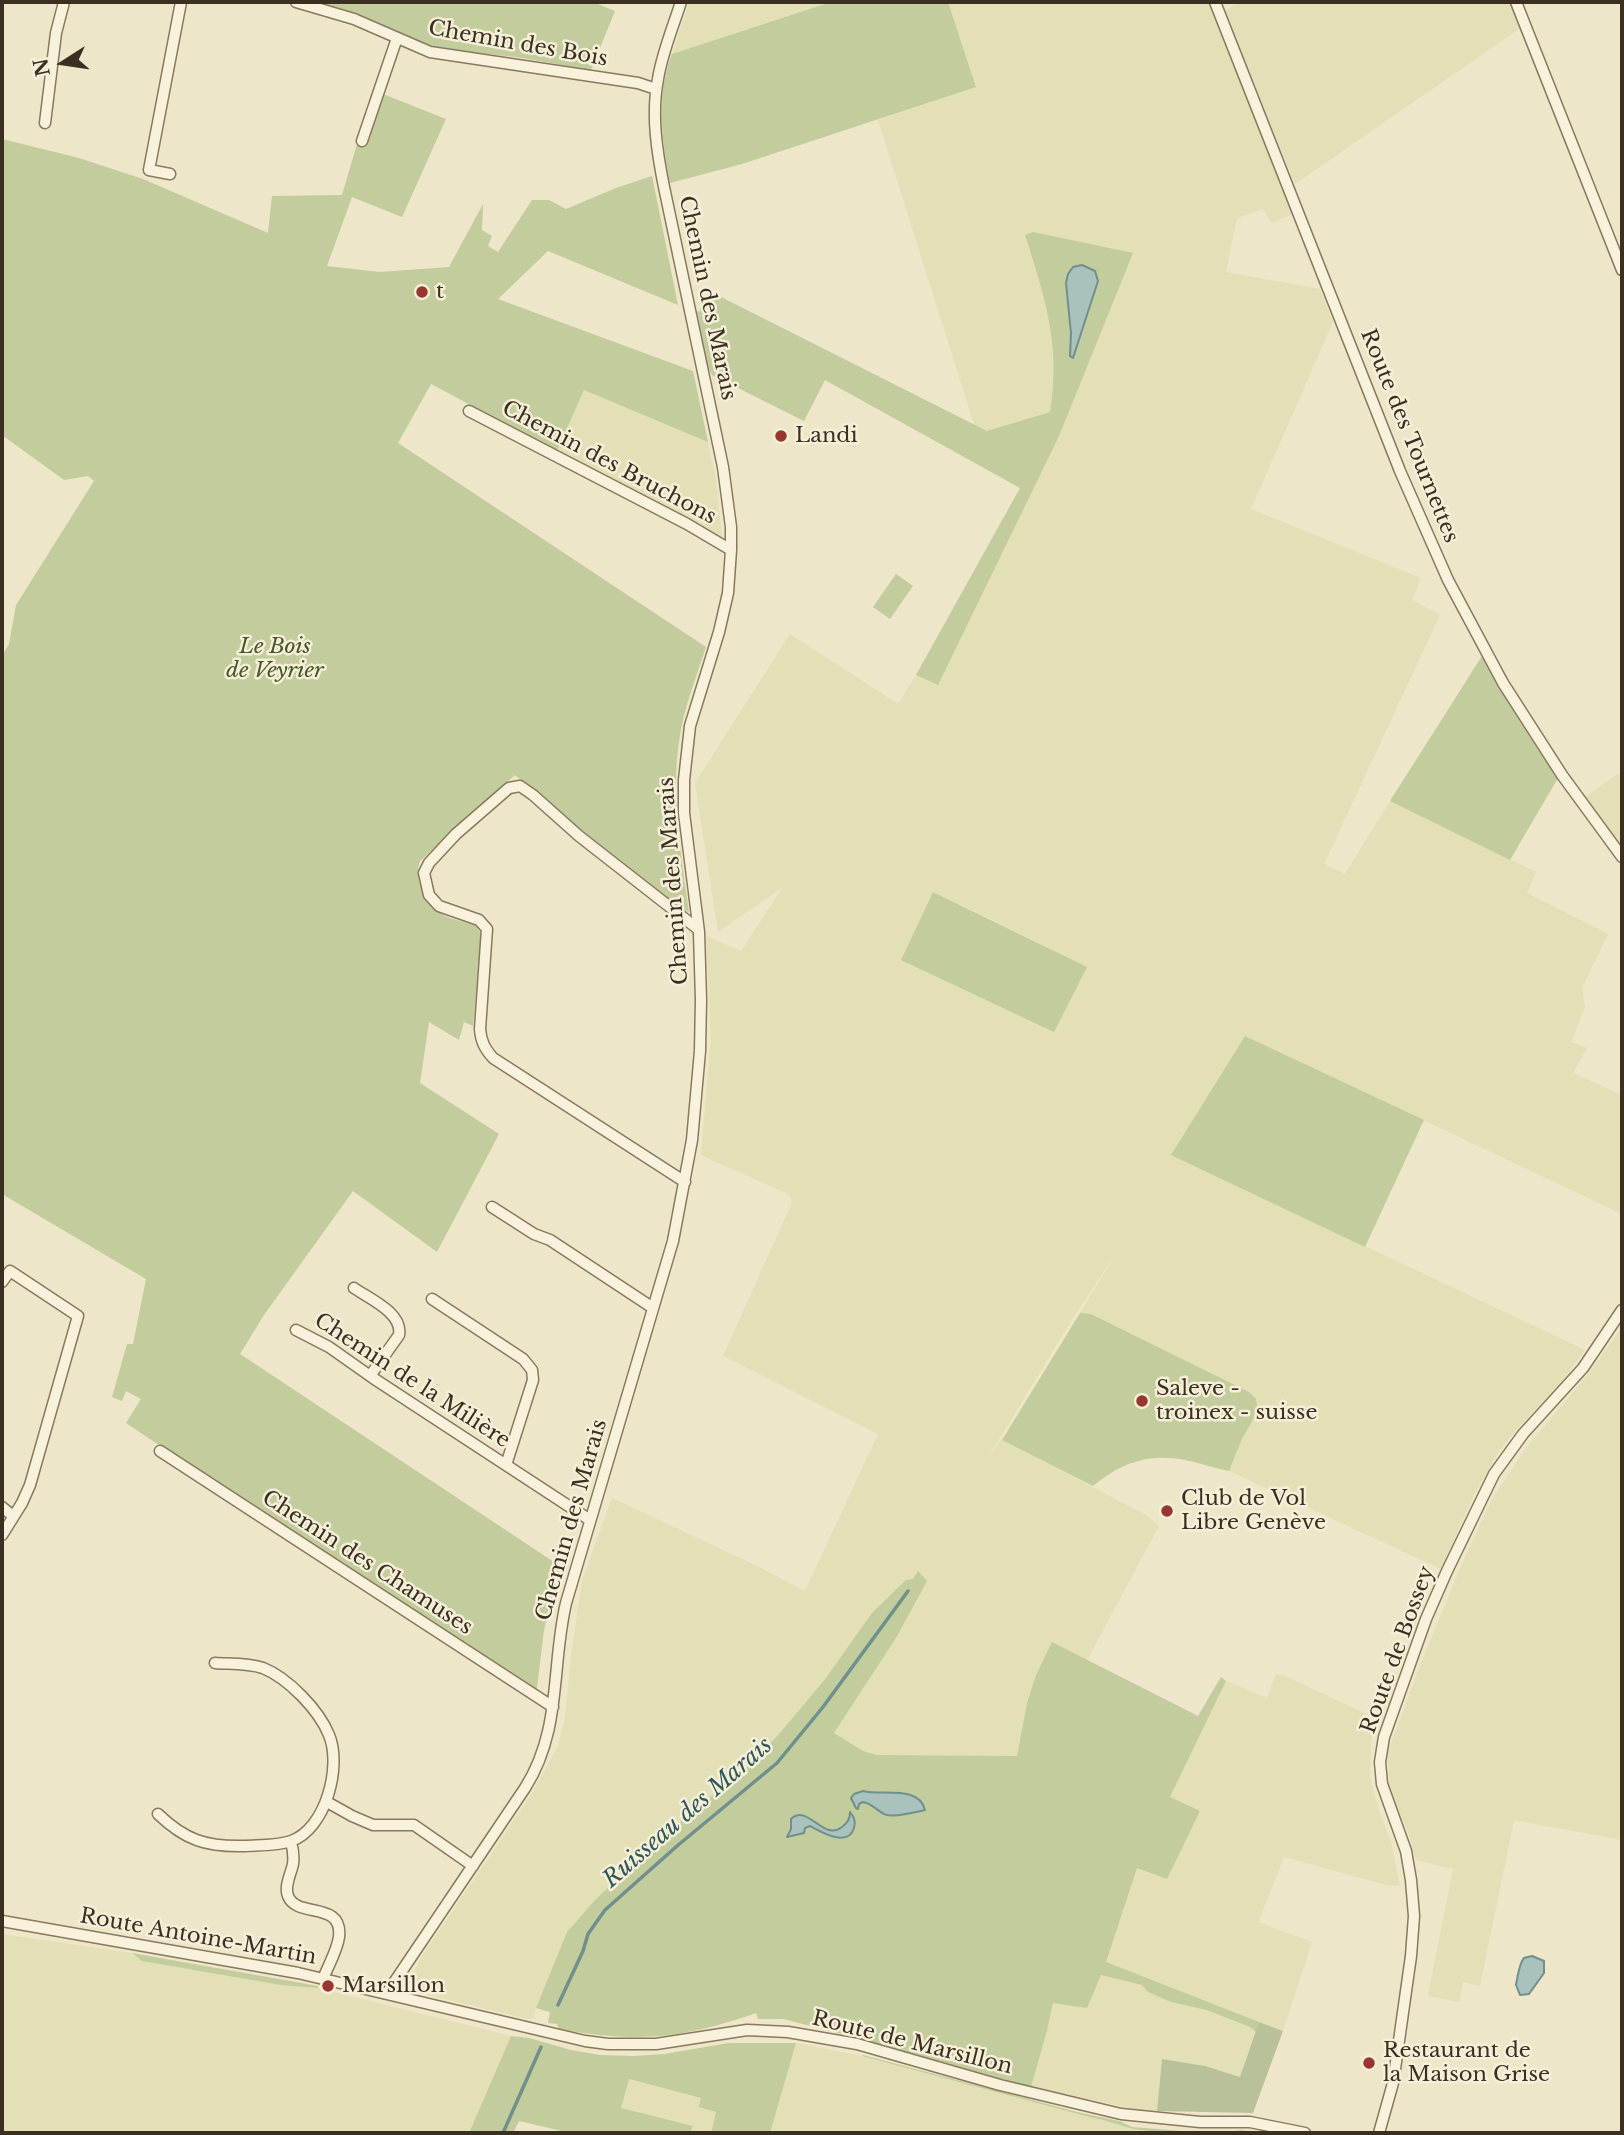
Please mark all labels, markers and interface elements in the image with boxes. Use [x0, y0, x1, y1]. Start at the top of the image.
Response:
street label: Chemin des Bois [426, 16, 610, 72]
north arrow [28, 28, 98, 98]
text: N [29, 56, 55, 79]
street label: Chemin des Marais [673, 194, 741, 402]
place label: t [436, 279, 444, 305]
marker: t [414, 284, 430, 300]
street label: Route des Tournettes [1355, 325, 1463, 547]
street label: Chemin des Bruchons [498, 396, 720, 530]
place label: Landi [795, 423, 858, 449]
marker: Landi [773, 428, 789, 444]
park label: Le Bois de Veyrier [226, 634, 324, 684]
street label: Chemin des Marais [654, 776, 694, 986]
street label: Chemin de la Milière [309, 1308, 515, 1454]
place label: Saleve - troinex - suisse [1156, 1376, 1317, 1426]
marker: Saleve - troinex - suisse [1134, 1393, 1150, 1409]
street label: Chemin des Marais [531, 1416, 613, 1624]
street label: Chemin des Chamuses [257, 1485, 477, 1641]
place label: Club de Vol Libre Genève [1181, 1486, 1326, 1536]
marker: Club de Vol Libre Genève [1159, 1503, 1175, 1519]
street label: Route de Bossey [1356, 1563, 1440, 1737]
water label: Ruisseau des Marais [598, 1732, 778, 1894]
street label: Route Antoine-Martin [78, 1904, 318, 1970]
place label: Marsillon [342, 1973, 445, 1999]
marker: Marsillon [320, 1978, 336, 1994]
street label: Route de Marsillon [809, 2006, 1015, 2080]
place label: Restaurant de la Maison Grise [1383, 2038, 1550, 2088]
marker: Restaurant de la Maison Grise [1361, 2055, 1377, 2071]

